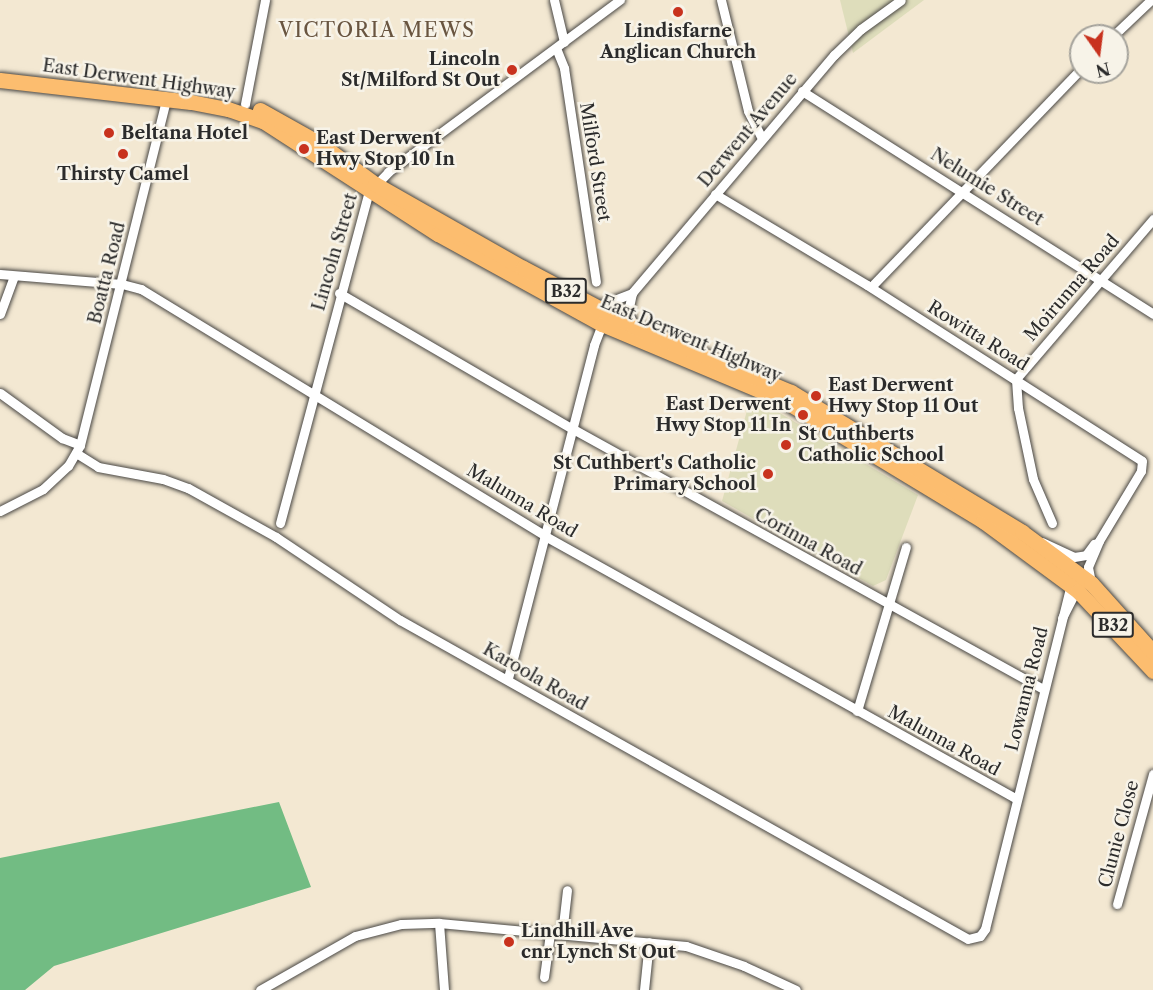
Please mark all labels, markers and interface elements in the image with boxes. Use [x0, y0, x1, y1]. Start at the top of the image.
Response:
marker: Lindisfarne Anglican Church [671, 5, 685, 19]
district label: VICTORIA MEWS [278, 18, 476, 42]
place label: Lindisfarne Anglican Church [600, 21, 756, 63]
north arrow [1069, 24, 1129, 84]
place label: Lincoln St/Milford St Out [341, 49, 500, 92]
street label: East Derwent Highway [41, 55, 237, 103]
text: N [1094, 58, 1112, 81]
marker: Lincoln St/Milford St Out [505, 63, 519, 77]
street label: Derwent Avenue [694, 68, 802, 192]
street label: Milford Street [575, 101, 615, 223]
place label: Beltana Hotel [121, 122, 248, 144]
marker: Beltana Hotel [102, 126, 116, 140]
place label: East Derwent Hwy Stop 10 In [316, 128, 455, 170]
marker: East Derwent Hwy Stop 10 In [297, 142, 311, 156]
street label: Nelumie Street [927, 144, 1047, 230]
marker: Thirsty Camel [116, 147, 130, 161]
place label: Thirsty Camel [57, 163, 189, 185]
street label: Lincoln Street [308, 191, 362, 313]
street label: Boatta Road [84, 220, 130, 326]
street label: Moirunna Road [1020, 230, 1124, 346]
road number: B32 [544, 278, 588, 304]
street label: East Derwent Highway [597, 291, 785, 387]
street label: Rowitta Road [923, 296, 1033, 376]
place label: East Derwent Hwy Stop 11 Out [828, 375, 979, 418]
marker: East Derwent Hwy Stop 11 Out [809, 389, 823, 403]
place label: East Derwent Hwy Stop 11 In [655, 394, 791, 436]
marker: East Derwent Hwy Stop 11 In [796, 408, 810, 422]
place label: St Cuthberts Catholic School [798, 424, 944, 466]
marker: St Cuthberts Catholic School [779, 438, 793, 452]
place label: St Cuthbert's Catholic Primary School [553, 453, 756, 496]
street label: Malunna Road [463, 459, 581, 543]
marker: St Cuthbert's Catholic Primary School [761, 467, 775, 481]
street label: Corinna Road [751, 504, 865, 580]
road number: B32 [1090, 612, 1136, 638]
street label: Lowanna Road [1001, 625, 1053, 753]
street label: Karoola Road [479, 638, 591, 716]
street label: Malunna Road [884, 701, 1004, 781]
street label: Clunie Close [1094, 778, 1144, 890]
place label: Lindhill Ave cnr Lynch St Out [521, 921, 676, 964]
marker: Lindhill Ave cnr Lynch St Out [502, 935, 516, 949]

